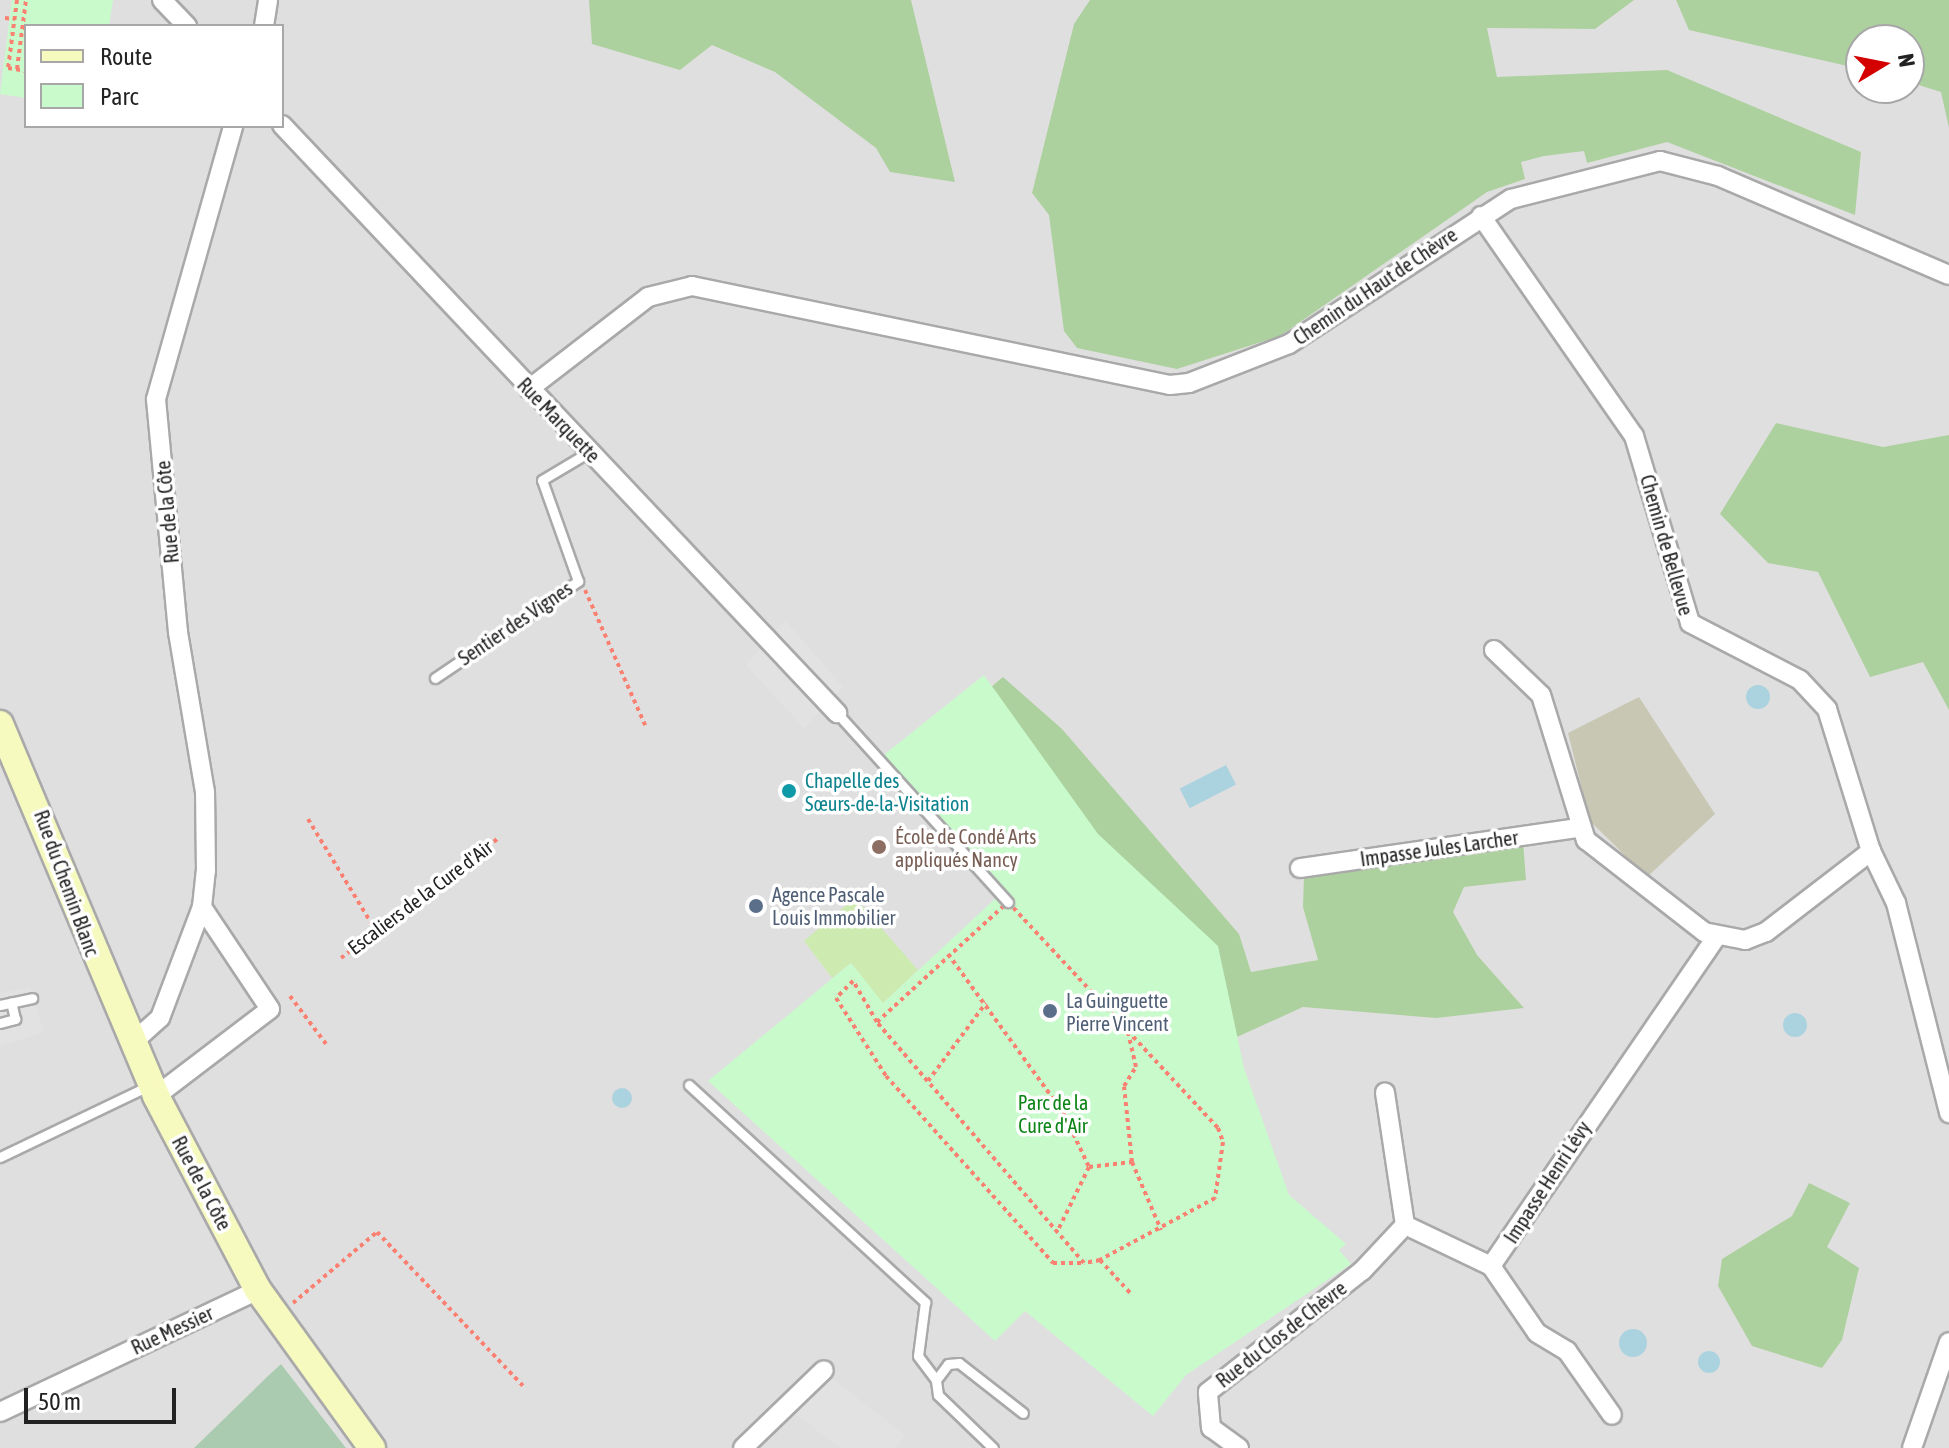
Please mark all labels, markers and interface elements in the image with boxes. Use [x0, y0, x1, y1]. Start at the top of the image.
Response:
legend [24, 24, 284, 128]
north arrow [1845, 24, 1925, 104]
text: Route [100, 43, 152, 70]
text: N [1893, 52, 1921, 69]
text: Parc [100, 83, 138, 110]
street label: Chemin du Haut de Chèvre [1289, 222, 1461, 350]
street label: Rue Marquette [513, 373, 605, 467]
street label: Rue de la Côte [151, 460, 183, 564]
street label: Chemin de Bellevue [1635, 472, 1699, 618]
street label: Sentier des Vignes [453, 576, 577, 670]
place label: Chapelle des Sœurs-de-la-Visitation [805, 768, 969, 815]
marker: Chapelle des Sœurs-de-la-Visitation [780, 782, 798, 800]
street label: Rue du Chemin Blanc [29, 807, 105, 959]
place label: École de Condé Arts appliqués Nancy [895, 824, 1036, 871]
street label: Impasse Jules Larcher [1358, 825, 1520, 871]
street label: Escaliers de la Cure d'Air [343, 835, 497, 959]
marker: École de Condé Arts appliqués Nancy [870, 838, 888, 856]
place label: Agence Pascale Louis Immobilier [772, 882, 895, 929]
marker: Agence Pascale Louis Immobilier [747, 897, 765, 915]
place label: La Guinguette Pierre Vincent [1066, 988, 1169, 1035]
marker: La Guinguette Pierre Vincent [1041, 1002, 1059, 1020]
park label: Parc de la Cure d'Air [1018, 1091, 1088, 1138]
street label: Impasse Henri Lévy [1499, 1116, 1595, 1248]
street label: Rue de la Côte [167, 1132, 237, 1234]
street label: Rue du Clos de Chèvre [1211, 1276, 1351, 1392]
street label: Rue Messier [127, 1301, 217, 1359]
scale bar [28, 1372, 180, 1422]
text: 50 m [38, 1388, 81, 1415]

